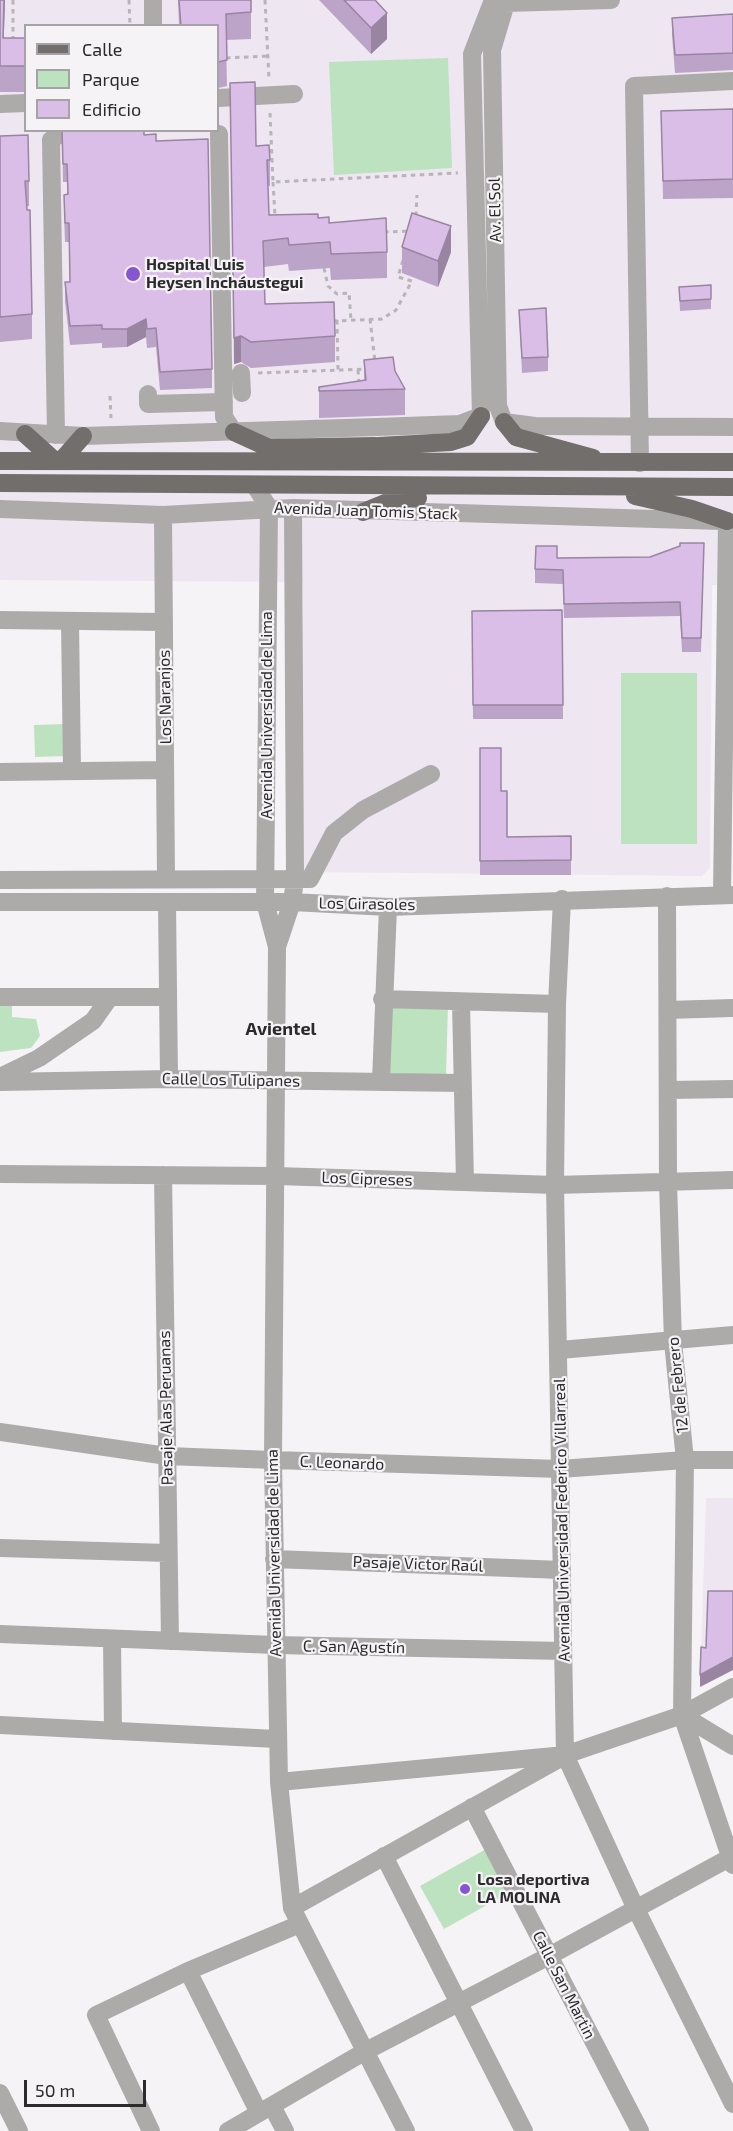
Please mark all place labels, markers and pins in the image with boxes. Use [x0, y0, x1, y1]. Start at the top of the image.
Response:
place label: Hospital Luis Heysen Incháustegui [146, 255, 304, 293]
marker: Hospital Luis Heysen Incháustegui [124, 265, 142, 283]
place label: Losa deportiva LA MOLINA [477, 1870, 590, 1908]
marker: Losa deportiva LA MOLINA [458, 1882, 472, 1896]

